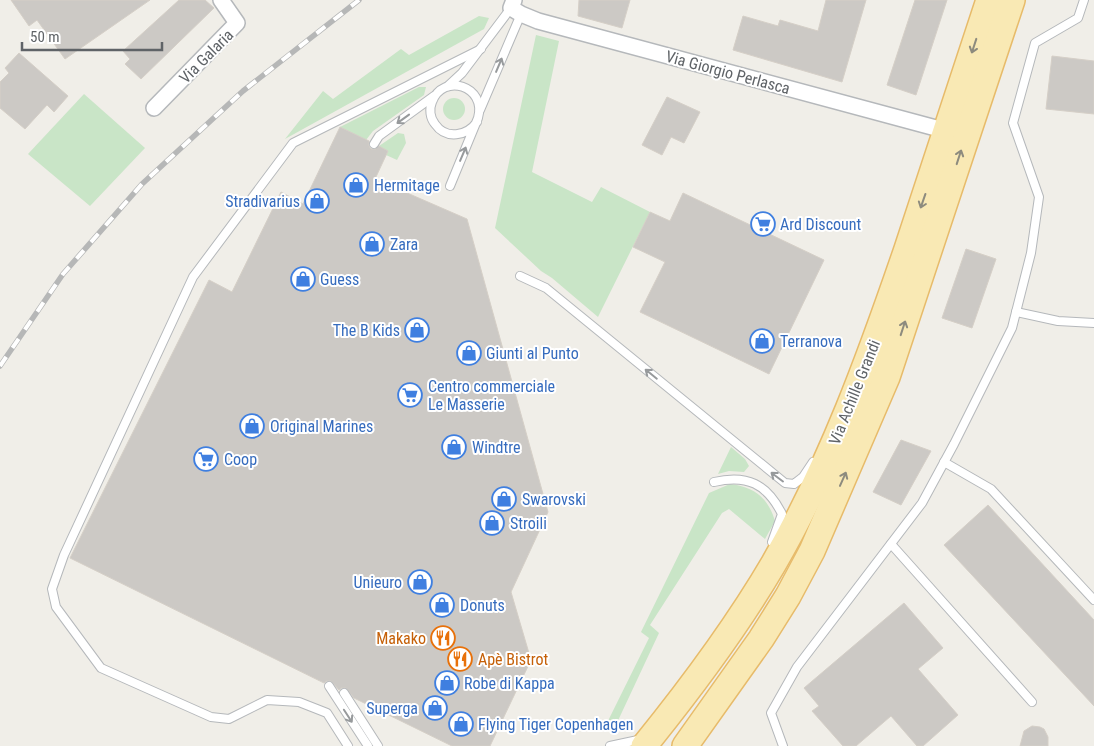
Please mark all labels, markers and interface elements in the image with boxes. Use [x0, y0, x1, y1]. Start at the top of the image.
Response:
scale bar [22, 20, 162, 52]
street label: Via Galaria [175, 25, 237, 87]
text: 50 m [30, 28, 60, 46]
one-way arrow [968, 38, 978, 54]
street label: Via Giorgio Perlasca [664, 47, 792, 98]
one-way arrow [494, 58, 504, 73]
one-way arrow [396, 114, 410, 124]
one-way arrow [459, 147, 469, 162]
one-way arrow [955, 150, 965, 166]
shop icon: Hermitage [343, 172, 369, 198]
place label: Hermitage [374, 176, 440, 195]
shop icon: Stradivarius [304, 188, 330, 214]
place label: Stradivarius [225, 192, 300, 211]
one-way arrow [918, 192, 927, 208]
supermarket icon: Ard Discount [750, 211, 776, 237]
place label: Ard Discount [780, 215, 862, 234]
shop icon: Zara [359, 231, 385, 257]
place label: Zara [390, 235, 418, 254]
shop icon: Guess [290, 266, 316, 292]
place label: Guess [320, 270, 359, 289]
shop icon: The B Kids [404, 317, 430, 343]
place label: The B Kids [333, 321, 400, 340]
one-way arrow [899, 321, 908, 337]
shop icon: Terranova [749, 328, 775, 354]
place label: Terranova [780, 332, 842, 351]
street label: Via Achille Grandi [825, 337, 884, 447]
shop icon: Giunti al Punto [456, 340, 482, 366]
place label: Giunti al Punto [486, 344, 579, 363]
one-way arrow [645, 368, 658, 379]
place label: Centro commerciale Le Masserie [428, 377, 555, 414]
supermarket icon: Centro commerciale Le Masserie [397, 382, 423, 408]
shop icon: Original Marines [239, 413, 265, 439]
place label: Original Marines [270, 417, 373, 436]
shop icon: Windtre [441, 434, 467, 460]
place label: Windtre [472, 438, 521, 457]
supermarket icon: Coop [193, 446, 219, 472]
place label: Coop [224, 450, 257, 469]
one-way arrow [771, 471, 784, 482]
one-way arrow [838, 472, 848, 487]
shop icon: Swarovski [491, 486, 517, 512]
place label: Swarovski [522, 490, 586, 509]
shop icon: Stroili [479, 510, 505, 536]
place label: Stroili [510, 514, 547, 533]
shop icon: Unieuro [407, 569, 433, 595]
place label: Unieuro [354, 573, 402, 592]
shop icon: Donuts [429, 592, 455, 618]
place label: Donuts [460, 596, 505, 615]
restaurant icon: Makako [430, 625, 456, 651]
place label: Makako [376, 629, 426, 648]
restaurant icon: Apè Bistrot [447, 646, 473, 672]
place label: Apè Bistrot [478, 650, 548, 669]
shop icon: Robe di Kappa [434, 670, 460, 696]
place label: Robe di Kappa [464, 674, 555, 693]
shop icon: Superga [422, 695, 448, 721]
place label: Superga [366, 699, 418, 718]
one-way arrow [343, 708, 353, 722]
shop icon: Flying Tiger Copenhagen [448, 711, 474, 737]
place label: Flying Tiger Copenhagen [478, 715, 633, 734]

